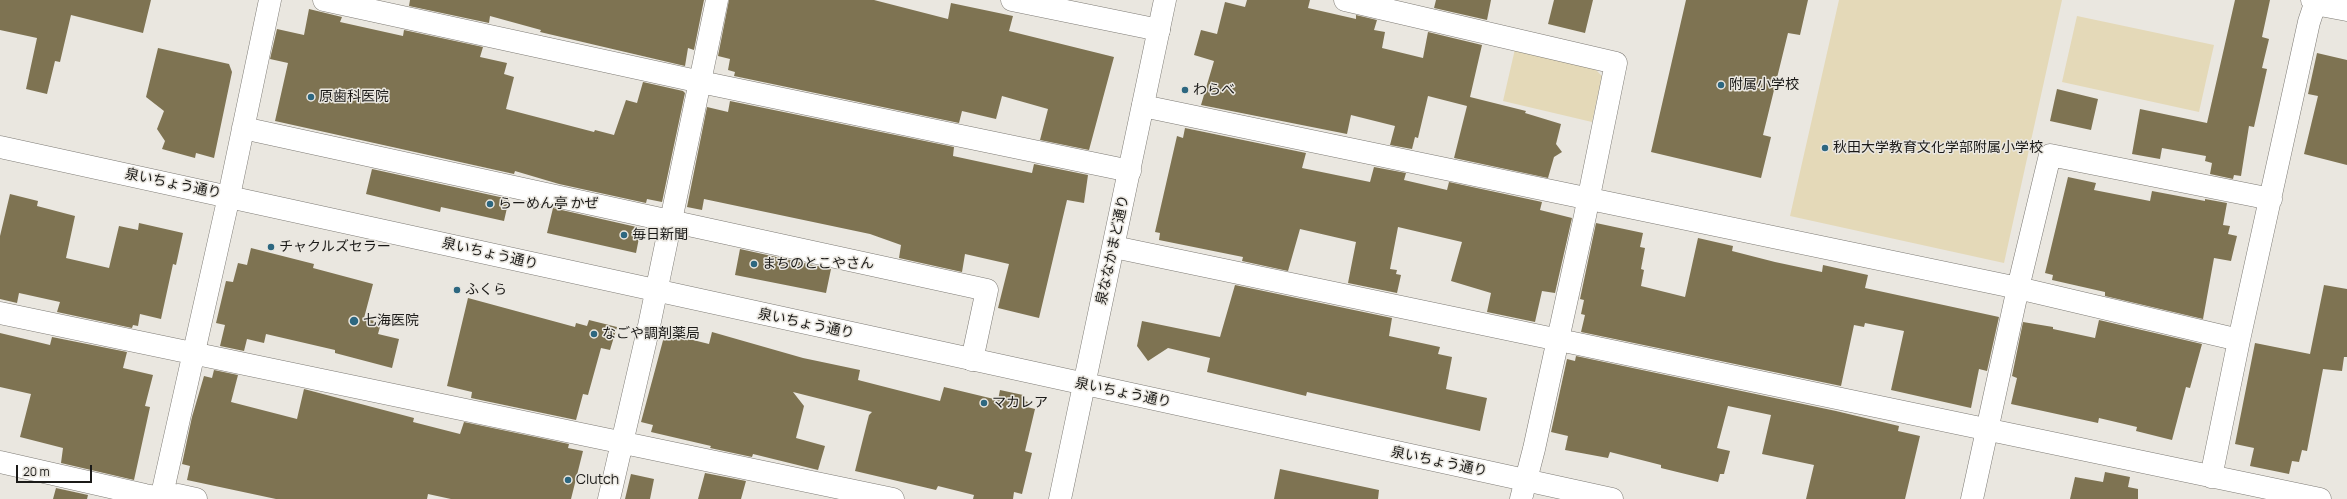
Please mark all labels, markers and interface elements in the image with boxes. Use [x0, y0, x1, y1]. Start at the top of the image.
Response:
place label: 附属小学校 [1729, 77, 1799, 93]
marker: 附属小学校 [1716, 80, 1726, 90]
place label: わらべ [1193, 82, 1235, 98]
marker: わらべ [1180, 85, 1190, 95]
place label: 原歯科医院 [319, 89, 389, 105]
marker: 原歯科医院 [306, 92, 316, 102]
place label: 秋田大学教育文化学部附属小学校 [1833, 140, 2043, 156]
marker: 秋田大学教育文化学部附属小学校 [1820, 143, 1830, 153]
street label: 泉いちょう通り [123, 166, 223, 202]
street label: 泉ななかまど通り [1093, 193, 1133, 307]
place label: らーめん亭 かぜ [498, 196, 599, 212]
marker: らーめん亭 かぜ [485, 199, 495, 209]
place label: 毎日新聞 [632, 227, 688, 243]
marker: 毎日新聞 [619, 230, 629, 240]
street label: 泉いちょう通り [440, 235, 540, 273]
place label: チャクルズセラー [279, 239, 391, 255]
marker: チャクルズセラー [266, 242, 276, 252]
place label: まちのとこやさん [762, 256, 874, 272]
marker: まちのとこやさん [749, 259, 759, 269]
place label: ふくら [465, 282, 507, 298]
marker: ふくら [452, 285, 462, 295]
street label: 泉いちょう通り [756, 306, 856, 342]
place label: 七海医院 [363, 313, 419, 329]
marker: 七海医院 [348, 315, 360, 327]
place label: なごや調剤薬局 [602, 326, 700, 342]
marker: なごや調剤薬局 [589, 329, 599, 339]
street label: 泉いちょう通り [1073, 375, 1173, 411]
place label: マカレア [992, 395, 1048, 411]
marker: マカレア [979, 398, 989, 408]
street label: 泉いちょう通り [1389, 444, 1489, 480]
scale bar [18, 457, 94, 483]
text: 20 m [23, 463, 50, 480]
place label: Clutch [576, 472, 619, 488]
marker: Clutch [563, 475, 573, 485]

